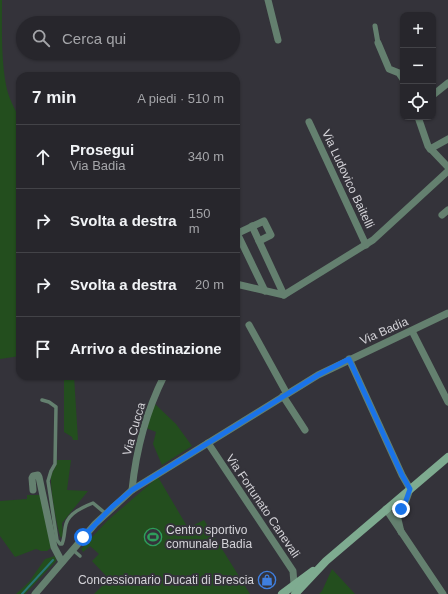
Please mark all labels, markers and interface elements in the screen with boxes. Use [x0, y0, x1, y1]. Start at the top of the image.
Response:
map controls [400, 12, 436, 120]
button: + [400, 12, 436, 48]
search box [16, 16, 240, 60]
icon: search [30, 27, 52, 49]
text: Cerca qui [62, 30, 126, 47]
button: − [400, 48, 436, 84]
button: locate [400, 84, 436, 120]
text: 7 min [32, 88, 76, 107]
text: A piedi · 510 m [137, 91, 224, 106]
street label: Via Ludovico Baitelli [319, 127, 377, 231]
text: Prosegui [70, 141, 134, 158]
icon: ahead [32, 146, 54, 168]
text: 340 m [188, 149, 224, 164]
text: Via Badia [70, 158, 125, 173]
text: 150 m [189, 206, 210, 236]
icon: right [32, 210, 54, 232]
text: Svolta a destra [70, 212, 177, 229]
icon: right [32, 274, 54, 296]
text: Svolta a destra [70, 276, 177, 293]
text: 20 m [195, 277, 224, 292]
street label: Via Badia [358, 314, 411, 348]
icon: arrive [32, 338, 54, 360]
text: Arrivo a destinazione [70, 340, 222, 357]
street label: Via Cucca [120, 401, 148, 457]
street label: Via Fortunato Canevali [223, 452, 303, 560]
route end [392, 500, 410, 518]
place label: Centro sportivo comunale Badia [166, 523, 252, 551]
sports icon: Centro sportivo comunale Badia [143, 527, 163, 547]
route start [74, 528, 92, 546]
shop icon: Concessionario Ducati di Brescia [257, 570, 277, 590]
place label: Concessionario Ducati di Brescia [78, 573, 254, 587]

